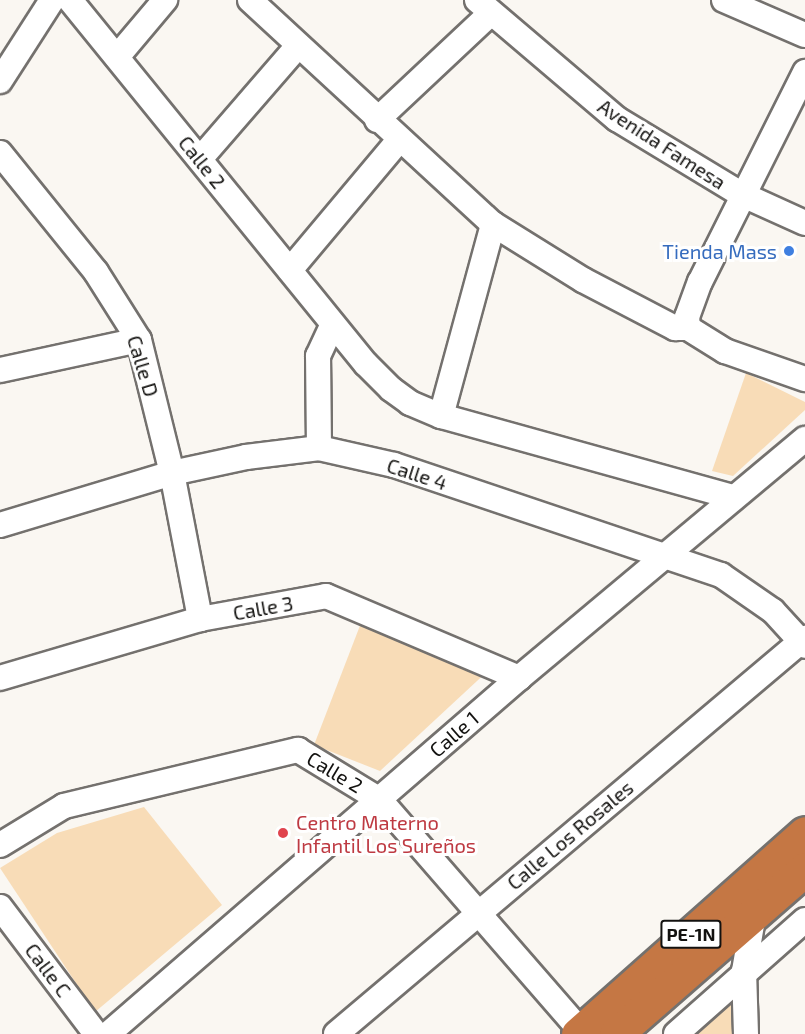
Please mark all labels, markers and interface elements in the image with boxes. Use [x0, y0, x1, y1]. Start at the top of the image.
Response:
street label: Avenida Famesa [594, 94, 730, 194]
street label: Calle 2 [174, 131, 230, 193]
place label: Tienda Mass [662, 239, 777, 263]
marker: Tienda Mass [782, 244, 796, 258]
street label: Calle D [122, 332, 164, 400]
street label: Calle 4 [384, 453, 450, 495]
street label: Calle 3 [231, 591, 295, 625]
street label: Calle 1 [424, 706, 484, 762]
street label: Calle 2 [303, 746, 367, 798]
street label: Calle Los Rosales [502, 775, 638, 895]
place label: Centro Materno Infantil Los Sureños [296, 810, 477, 857]
marker: Centro Materno Infantil Los Sureños [274, 824, 292, 842]
road number: PE-1N [660, 919, 722, 949]
street label: Calle C [20, 938, 76, 1002]

